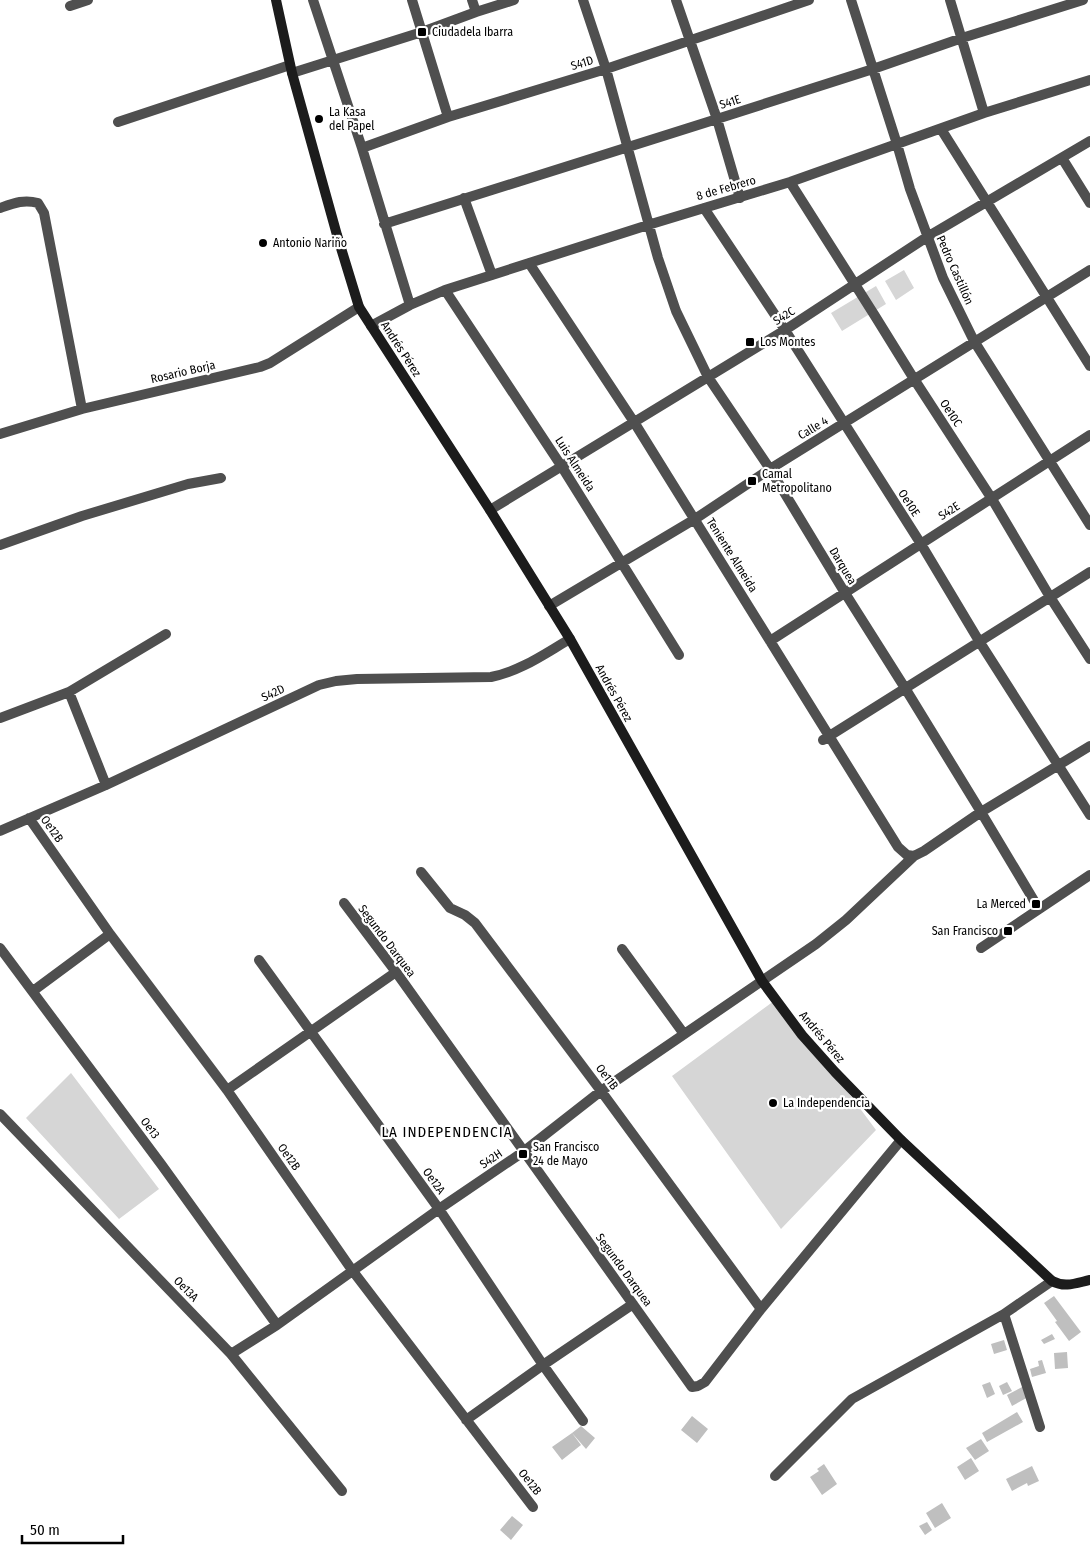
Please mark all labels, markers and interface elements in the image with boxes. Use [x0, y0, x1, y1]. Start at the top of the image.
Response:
place label: Ciudadela Ibarra [432, 25, 513, 39]
marker: Ciudadela Ibarra [416, 26, 428, 38]
street label: S41D [569, 53, 595, 73]
street label: S41E [718, 92, 743, 112]
place label: La Kasa del Papel [329, 105, 374, 133]
marker: La Kasa del Papel [313, 113, 325, 125]
street label: 8 de Febrero [695, 173, 757, 203]
street label: Pedro Castillón [934, 233, 976, 307]
place label: Antonio Nariño [273, 236, 347, 250]
marker: Antonio Nariño [257, 237, 269, 249]
street label: S42C [771, 304, 797, 328]
street label: Andrés Pérez [378, 319, 424, 379]
place label: Los Montes [760, 335, 815, 349]
marker: Los Montes [744, 336, 756, 348]
street label: Rosario Borja [149, 358, 217, 386]
street label: Oe10C [937, 397, 965, 429]
street label: Calle 4 [795, 414, 831, 442]
street label: Luis Almeida [552, 434, 598, 494]
place label: Camal Metropolitano [762, 467, 832, 495]
marker: Camal Metropolitano [746, 475, 758, 487]
street label: Oe10E [895, 487, 923, 519]
street label: S42E [936, 499, 963, 523]
street label: Teniente Almeida [704, 515, 760, 595]
street label: Darquea [826, 545, 860, 587]
street label: Andrés Pérez [593, 662, 636, 724]
street label: S42D [259, 682, 287, 704]
street label: Oe12B [38, 813, 66, 845]
place label: La Merced [976, 897, 1026, 911]
marker: La Merced [1030, 898, 1042, 910]
street label: Segundo Darquea [355, 902, 419, 980]
place label: San Francisco [932, 924, 998, 938]
marker: San Francisco [1002, 925, 1014, 937]
street label: Andrés Pérez [796, 1008, 848, 1066]
street label: Oe11B [593, 1061, 621, 1093]
place label: La Independencia [783, 1096, 870, 1110]
marker: La Independencia [767, 1097, 779, 1109]
street label: Oe13 [137, 1115, 163, 1141]
district label: LA INDEPENDENCIA [381, 1123, 513, 1141]
place label: San Francisco 24 de Mayo [533, 1140, 599, 1168]
street label: Oe12B [275, 1141, 303, 1173]
street label: S42H [477, 1146, 505, 1172]
marker: San Francisco 24 de Mayo [517, 1148, 529, 1160]
street label: Oe12A [420, 1165, 449, 1197]
street label: Segundo Darquea [593, 1231, 655, 1309]
street label: Oe13A [171, 1274, 202, 1305]
street label: Oe12B [515, 1466, 545, 1498]
scale bar [22, 1512, 124, 1544]
text: 50 m [30, 1521, 60, 1539]

